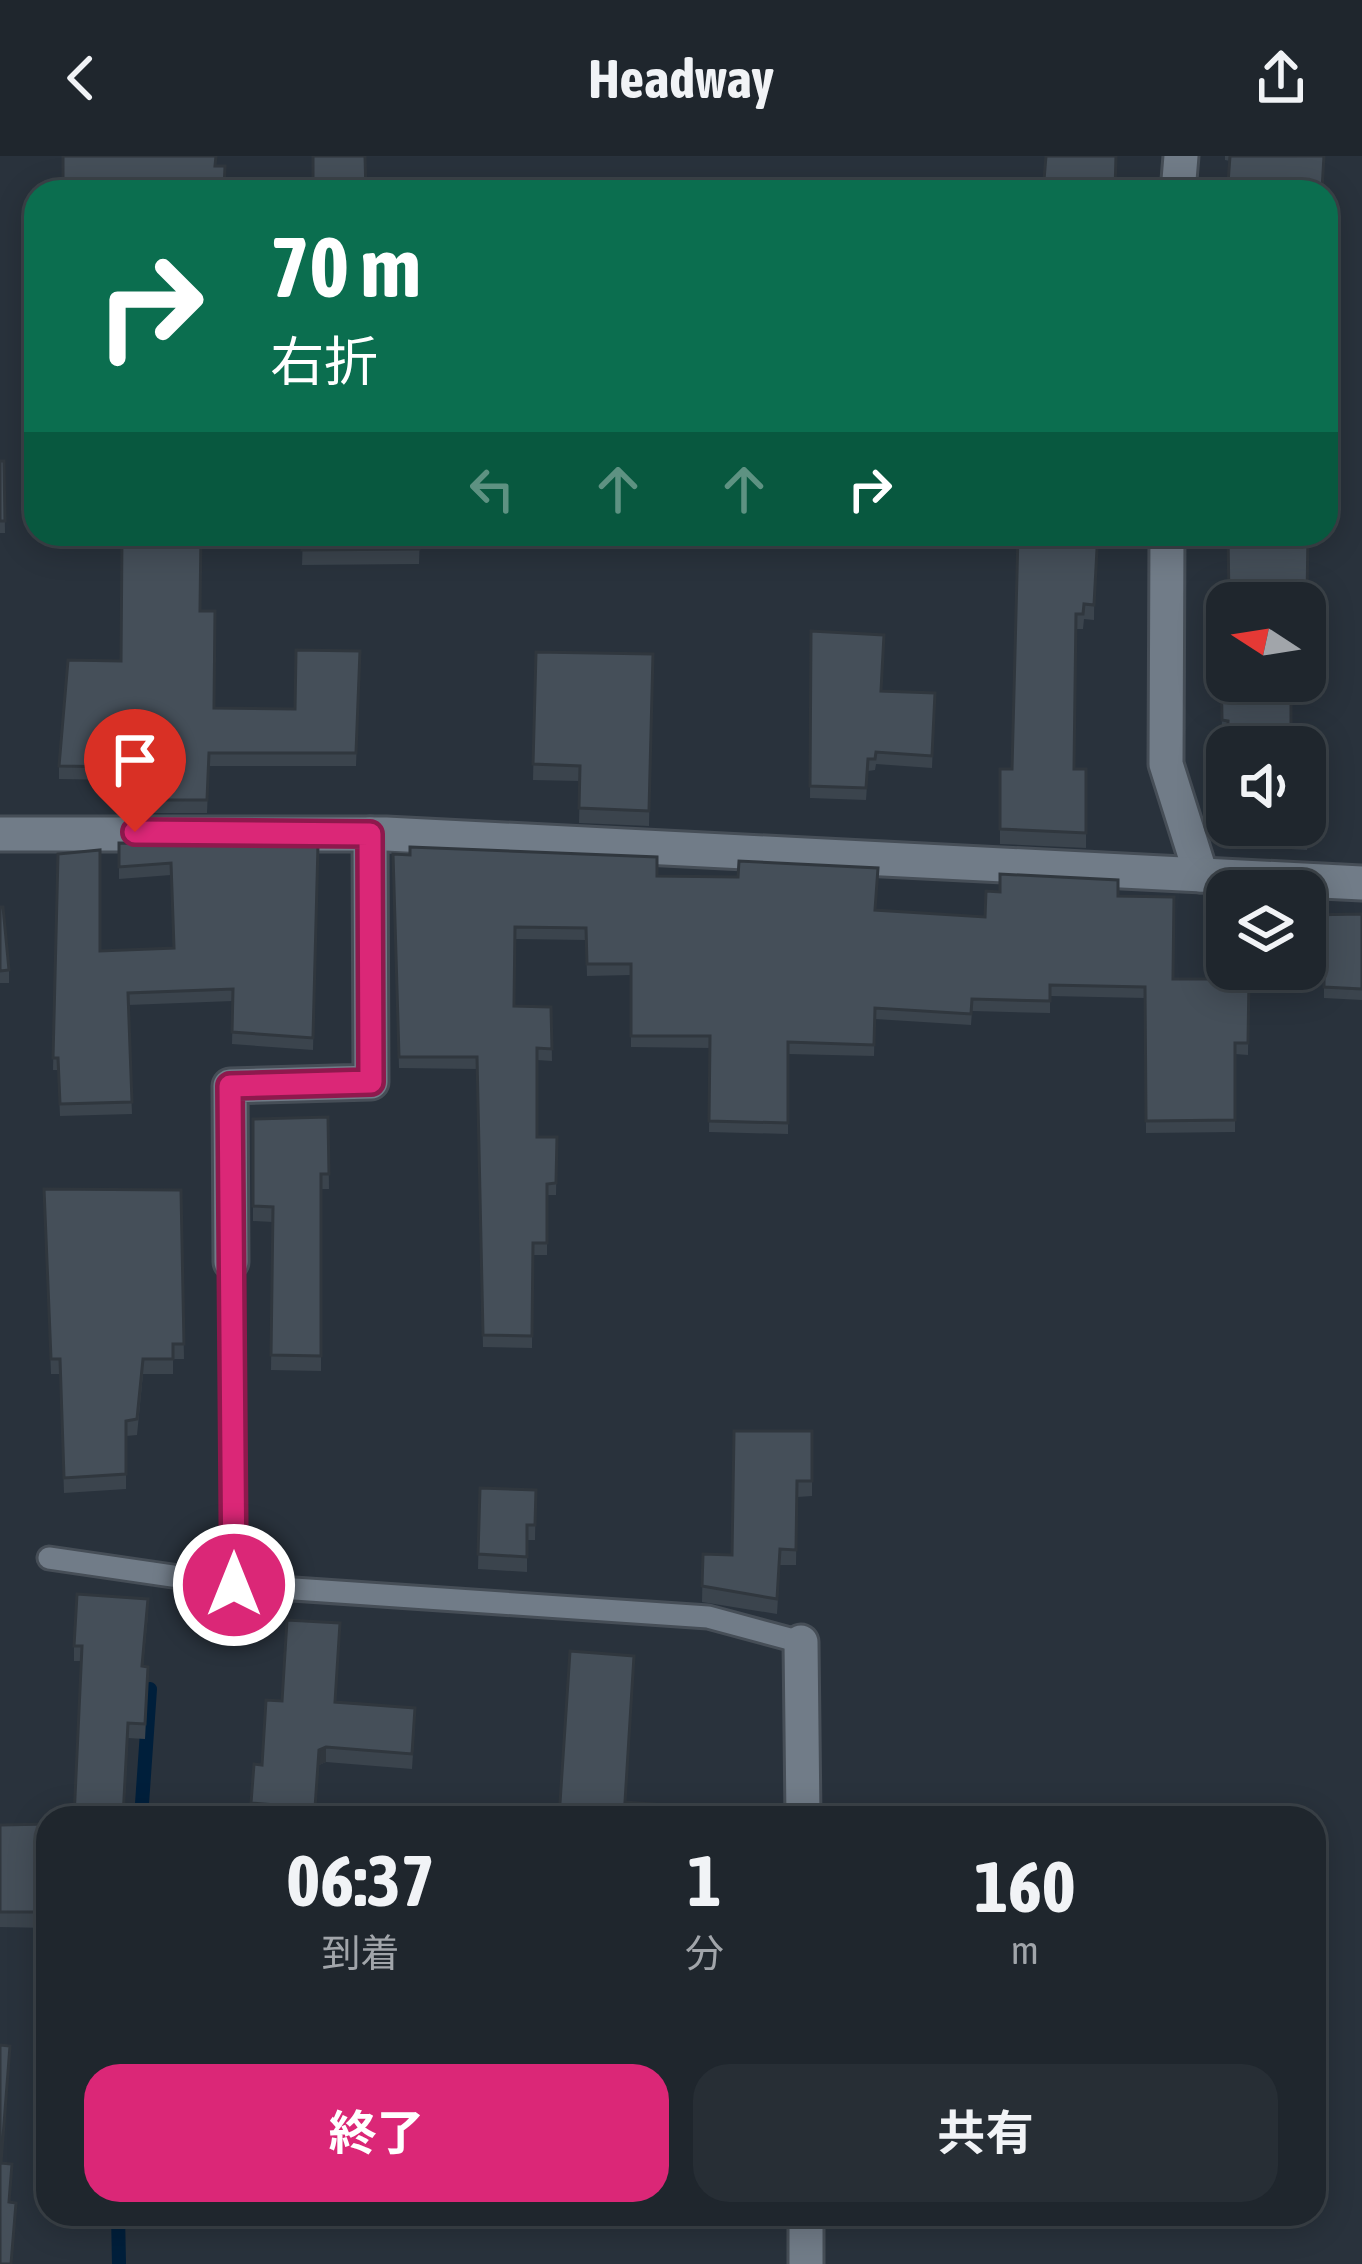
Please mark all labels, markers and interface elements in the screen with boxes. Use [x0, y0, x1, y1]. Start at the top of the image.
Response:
icon: back [48, 45, 114, 111]
icon: share [1248, 45, 1314, 111]
text: Headway [588, 48, 774, 109]
text: 70 m [270, 219, 421, 315]
icon: right [72, 228, 228, 384]
text: 右折 [270, 331, 378, 392]
icon: left [459, 456, 525, 522]
icon: ahead [585, 456, 651, 522]
icon: ahead [711, 456, 777, 522]
icon: right [837, 456, 903, 522]
north arrow [1206, 582, 1326, 702]
map controls [1206, 582, 1326, 990]
pin [84, 709, 186, 832]
button: sound [1206, 726, 1326, 846]
icon: arrive [102, 727, 168, 793]
button: layers [1206, 870, 1326, 990]
position arrow [171, 1522, 297, 1648]
text: 06:37 [286, 1839, 435, 1921]
text: 1 [687, 1839, 721, 1921]
text: 160 [974, 1845, 1076, 1927]
text: m [1011, 1928, 1039, 1972]
text: 到着 [321, 1931, 399, 1975]
text: 分 [685, 1931, 724, 1975]
button: 終了 [84, 2064, 669, 2202]
button: 共有 [693, 2064, 1278, 2202]

